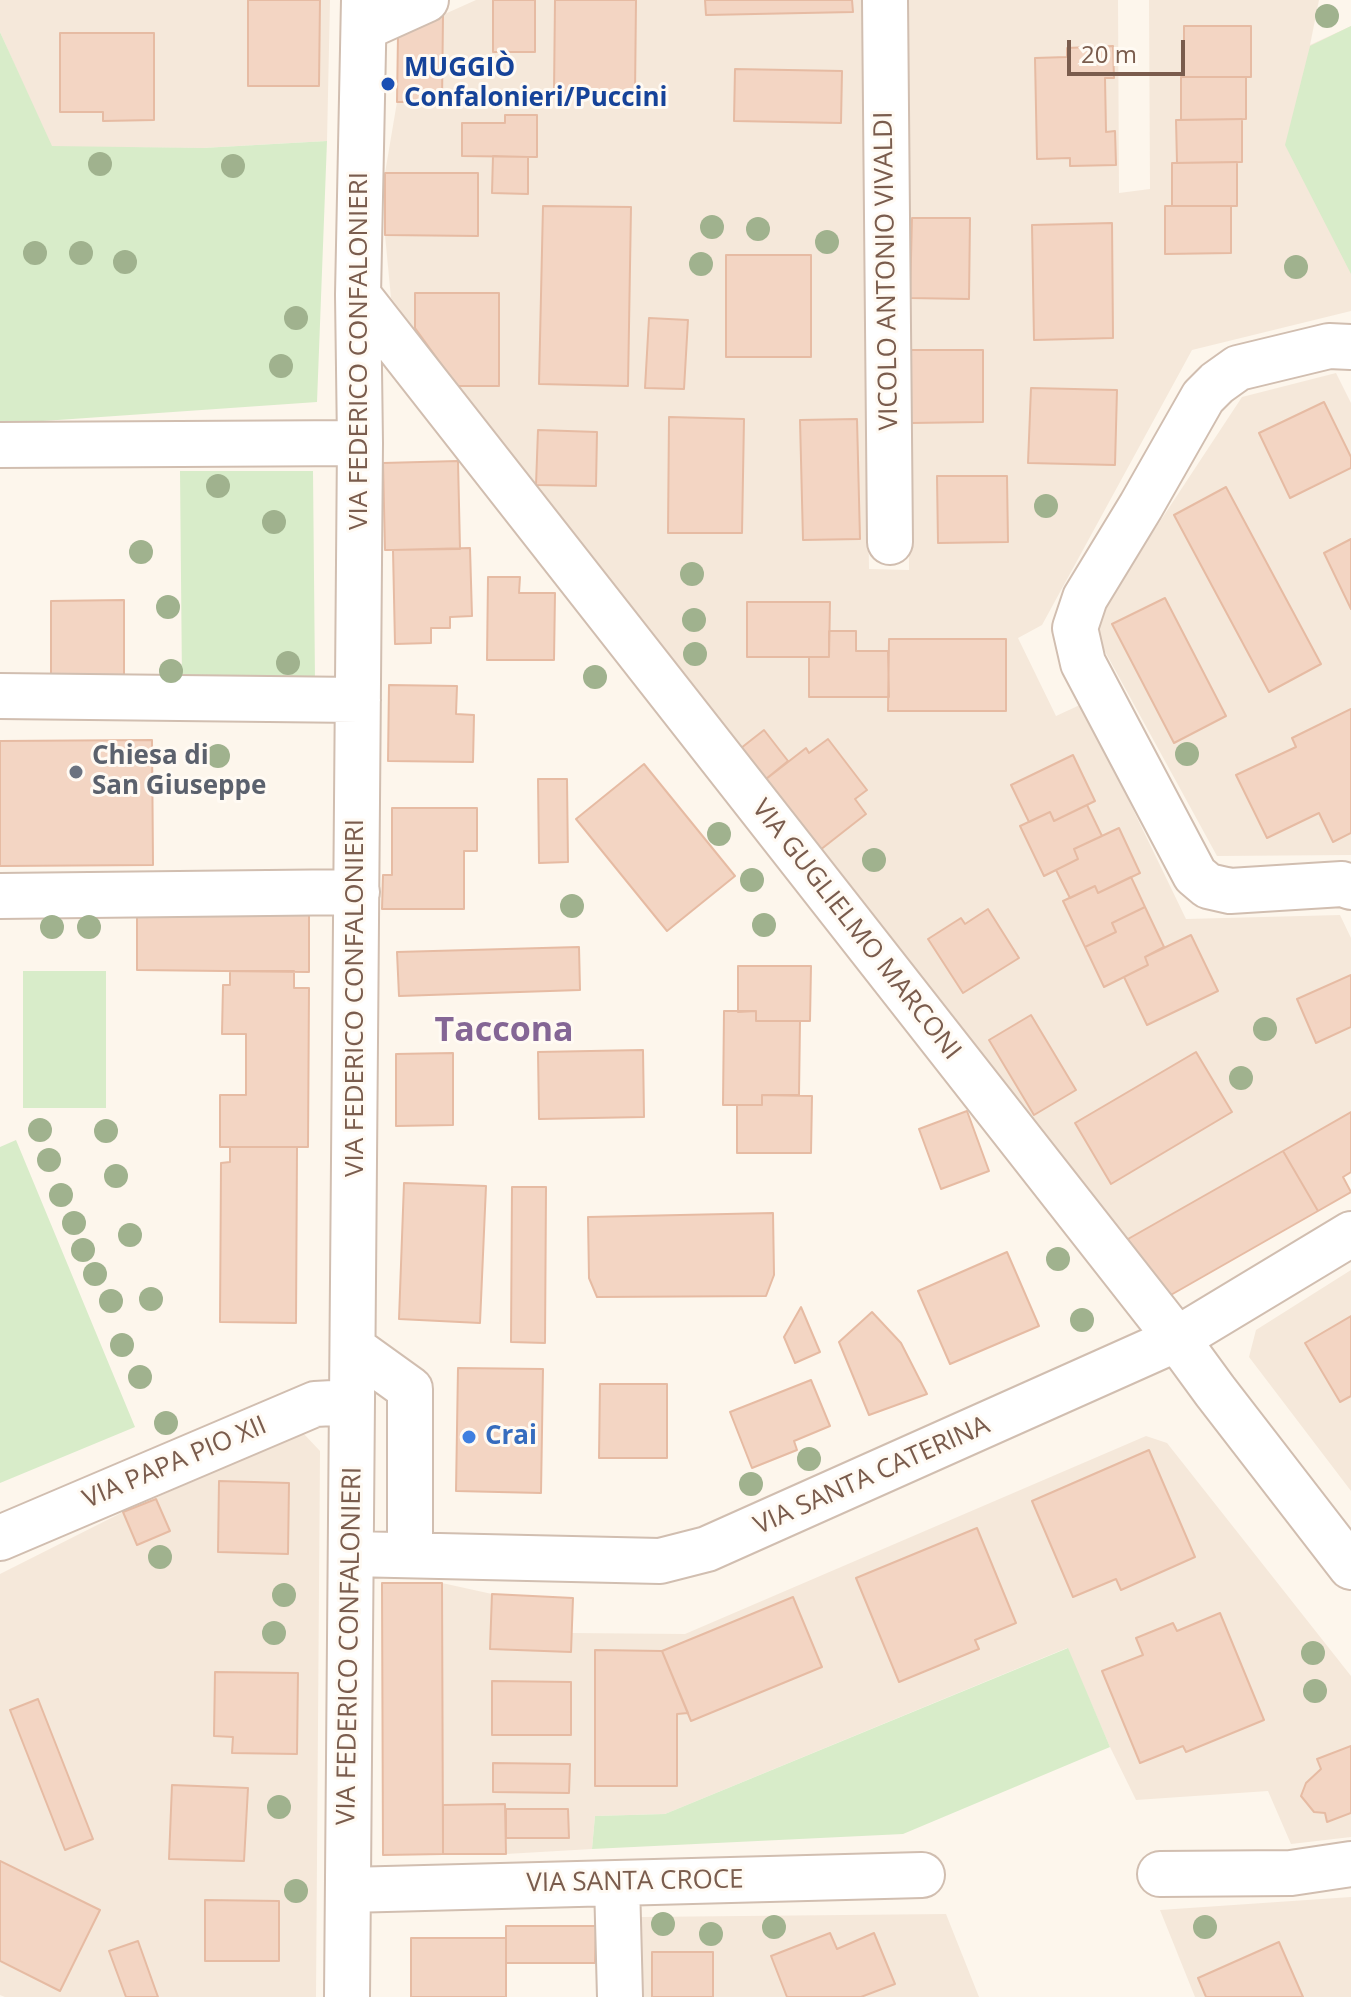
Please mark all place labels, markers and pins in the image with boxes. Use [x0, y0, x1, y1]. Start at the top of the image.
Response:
place label: MUGGIÒ Confalonieri/Puccini [404, 53, 668, 114]
marker: MUGGIÒ Confalonieri/Puccini [379, 75, 397, 93]
place label: Chiesa di San Giuseppe [92, 741, 266, 802]
marker: Chiesa di San Giuseppe [67, 763, 85, 781]
place label: Crai [485, 1421, 537, 1453]
marker: Crai [460, 1428, 478, 1446]

